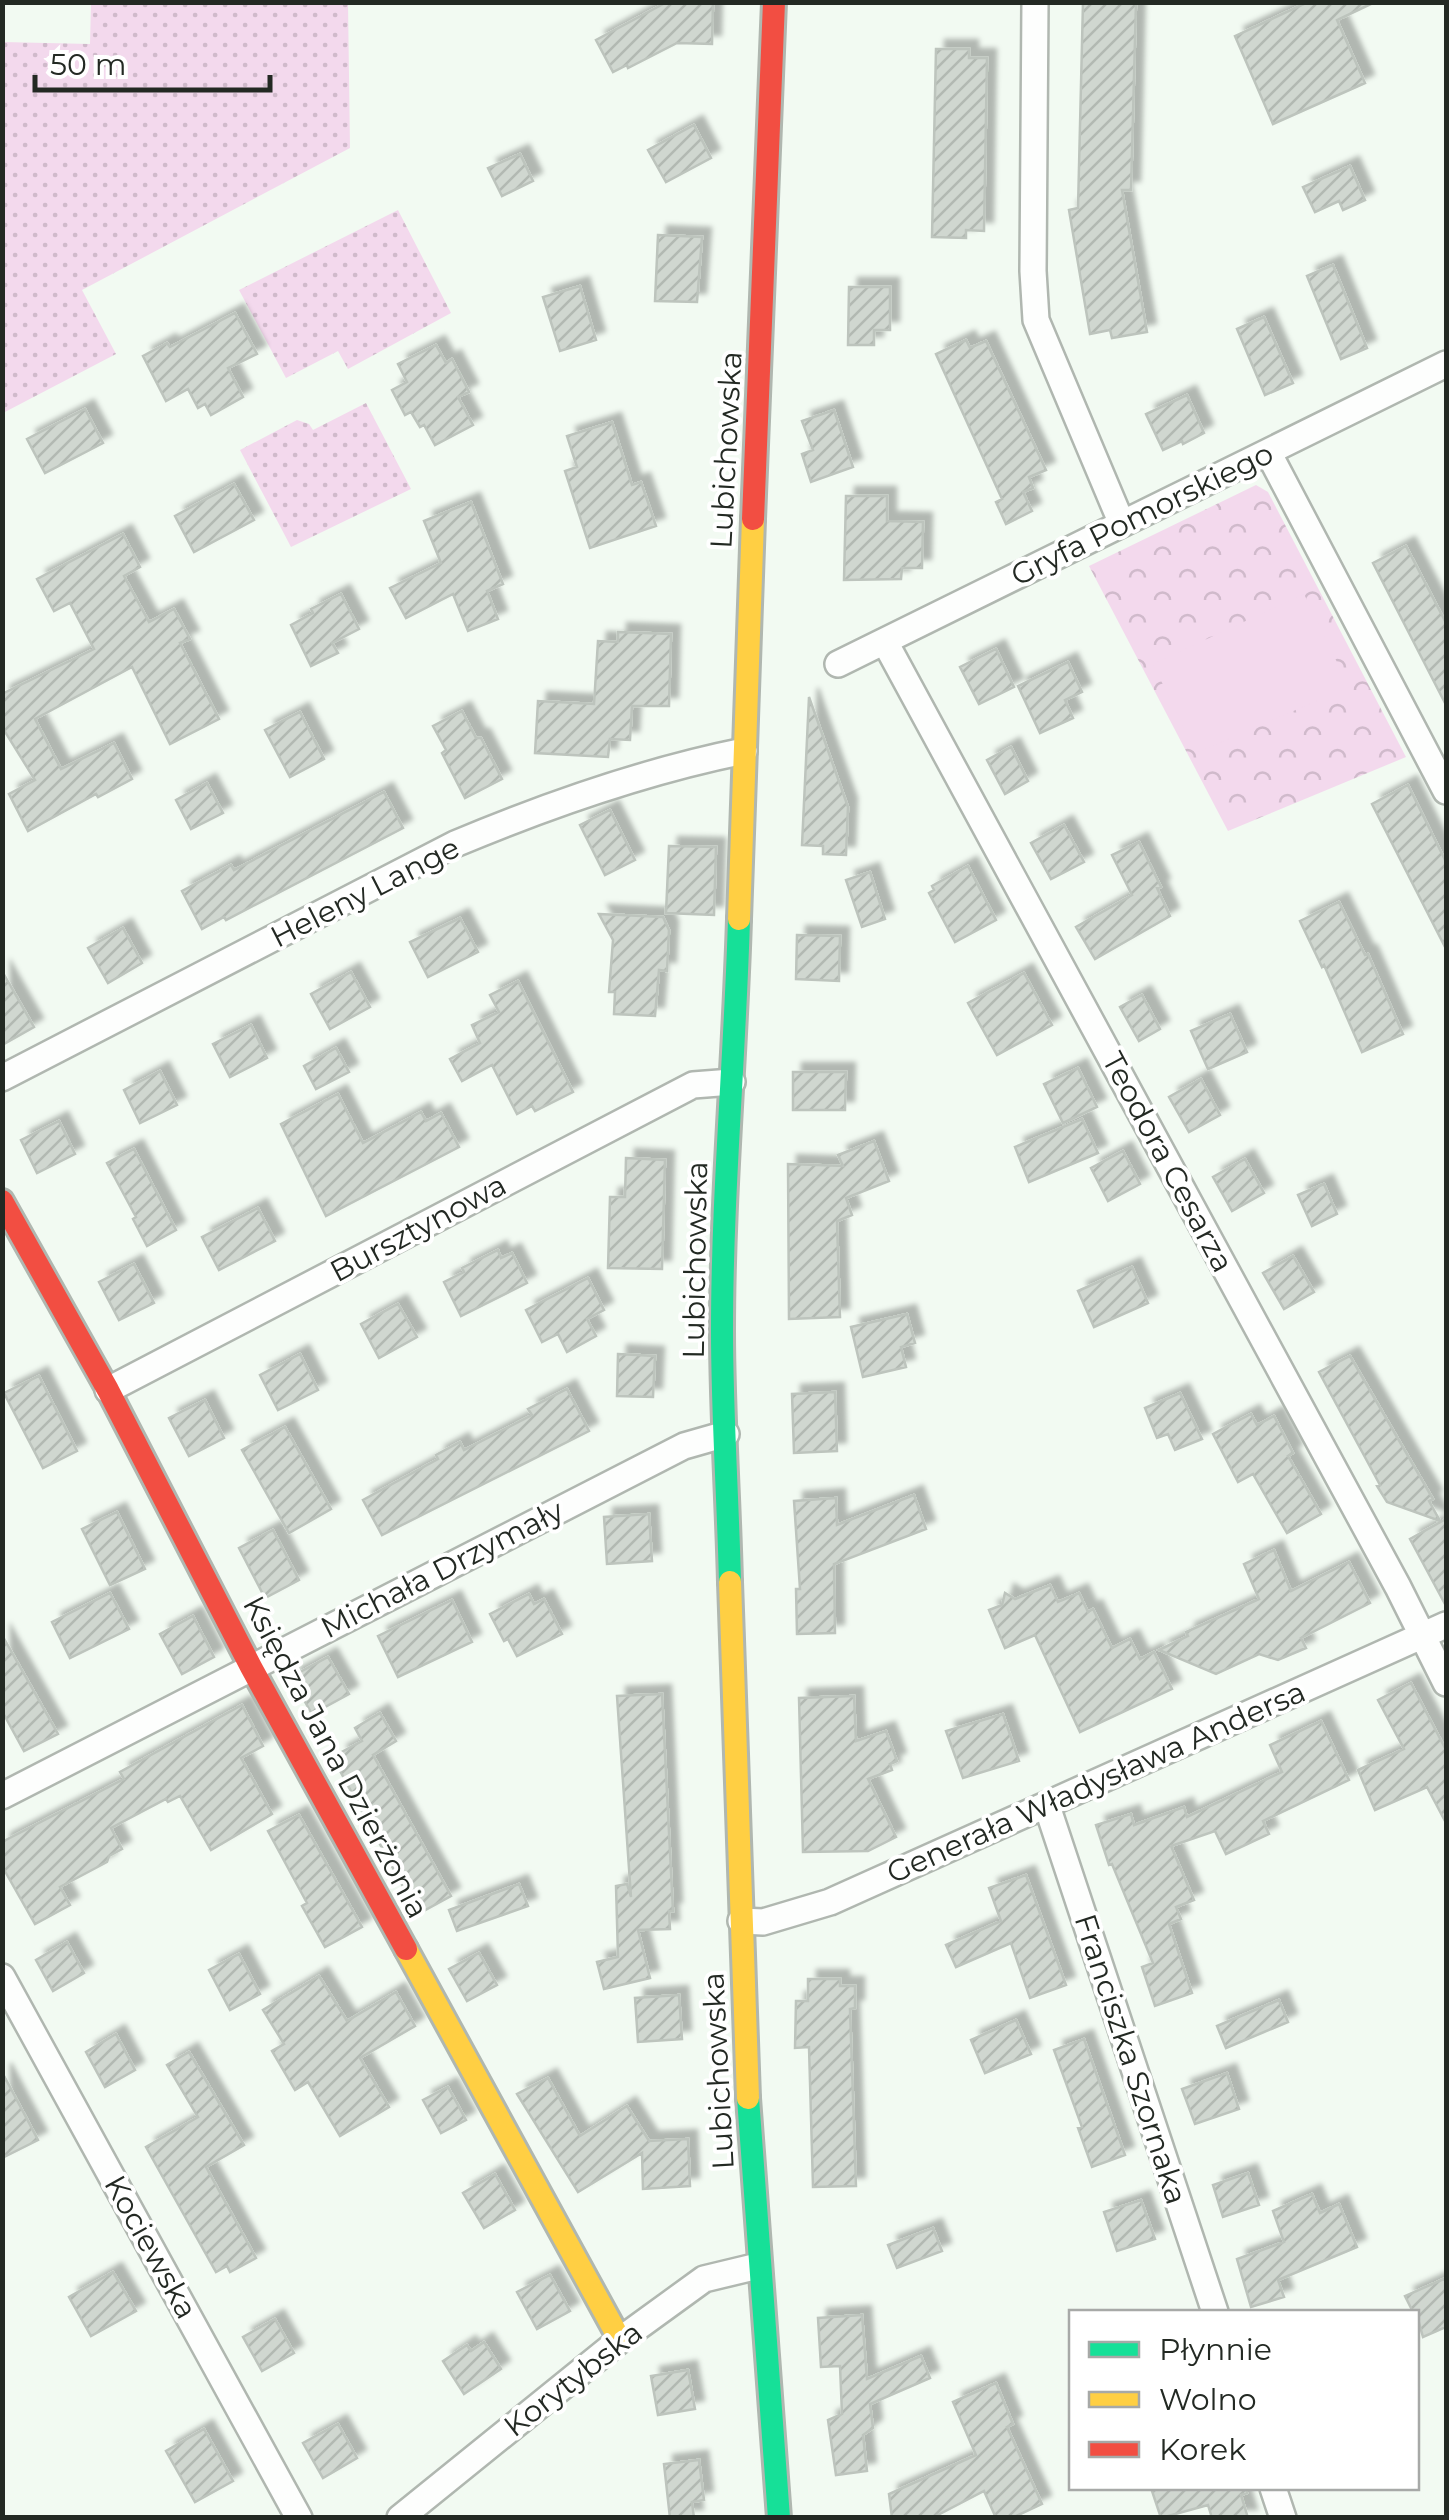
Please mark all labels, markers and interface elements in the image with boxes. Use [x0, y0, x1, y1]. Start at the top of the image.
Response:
scale bar [35, 30, 270, 92]
text: 50 m [50, 46, 127, 83]
street label: Lubichowska [702, 350, 750, 550]
street label: Gryfa Pomorskiego [1005, 434, 1279, 594]
street label: Heleny Lange [264, 829, 466, 955]
street label: Teodora Cesarza [1094, 1046, 1242, 1278]
street label: Lubichowska [675, 1161, 715, 1359]
street label: Bursztynowa [324, 1166, 512, 1290]
street label: Michała Drzymały [315, 1492, 570, 1646]
street label: Księdza Jana Dzierżonia [235, 1590, 437, 1924]
street label: Generała Władysława Andersa [881, 1673, 1311, 1891]
street label: Franciszka Szornaka [1067, 1909, 1195, 2209]
street label: Lubichowska [694, 1971, 742, 2171]
street label: Kociewska [96, 2169, 206, 2325]
legend [1069, 2310, 1419, 2490]
street label: Korytybska [496, 2314, 650, 2444]
text: Płynnie [1159, 2331, 1272, 2368]
text: Wolno [1159, 2381, 1257, 2418]
text: Korek [1159, 2431, 1246, 2468]

